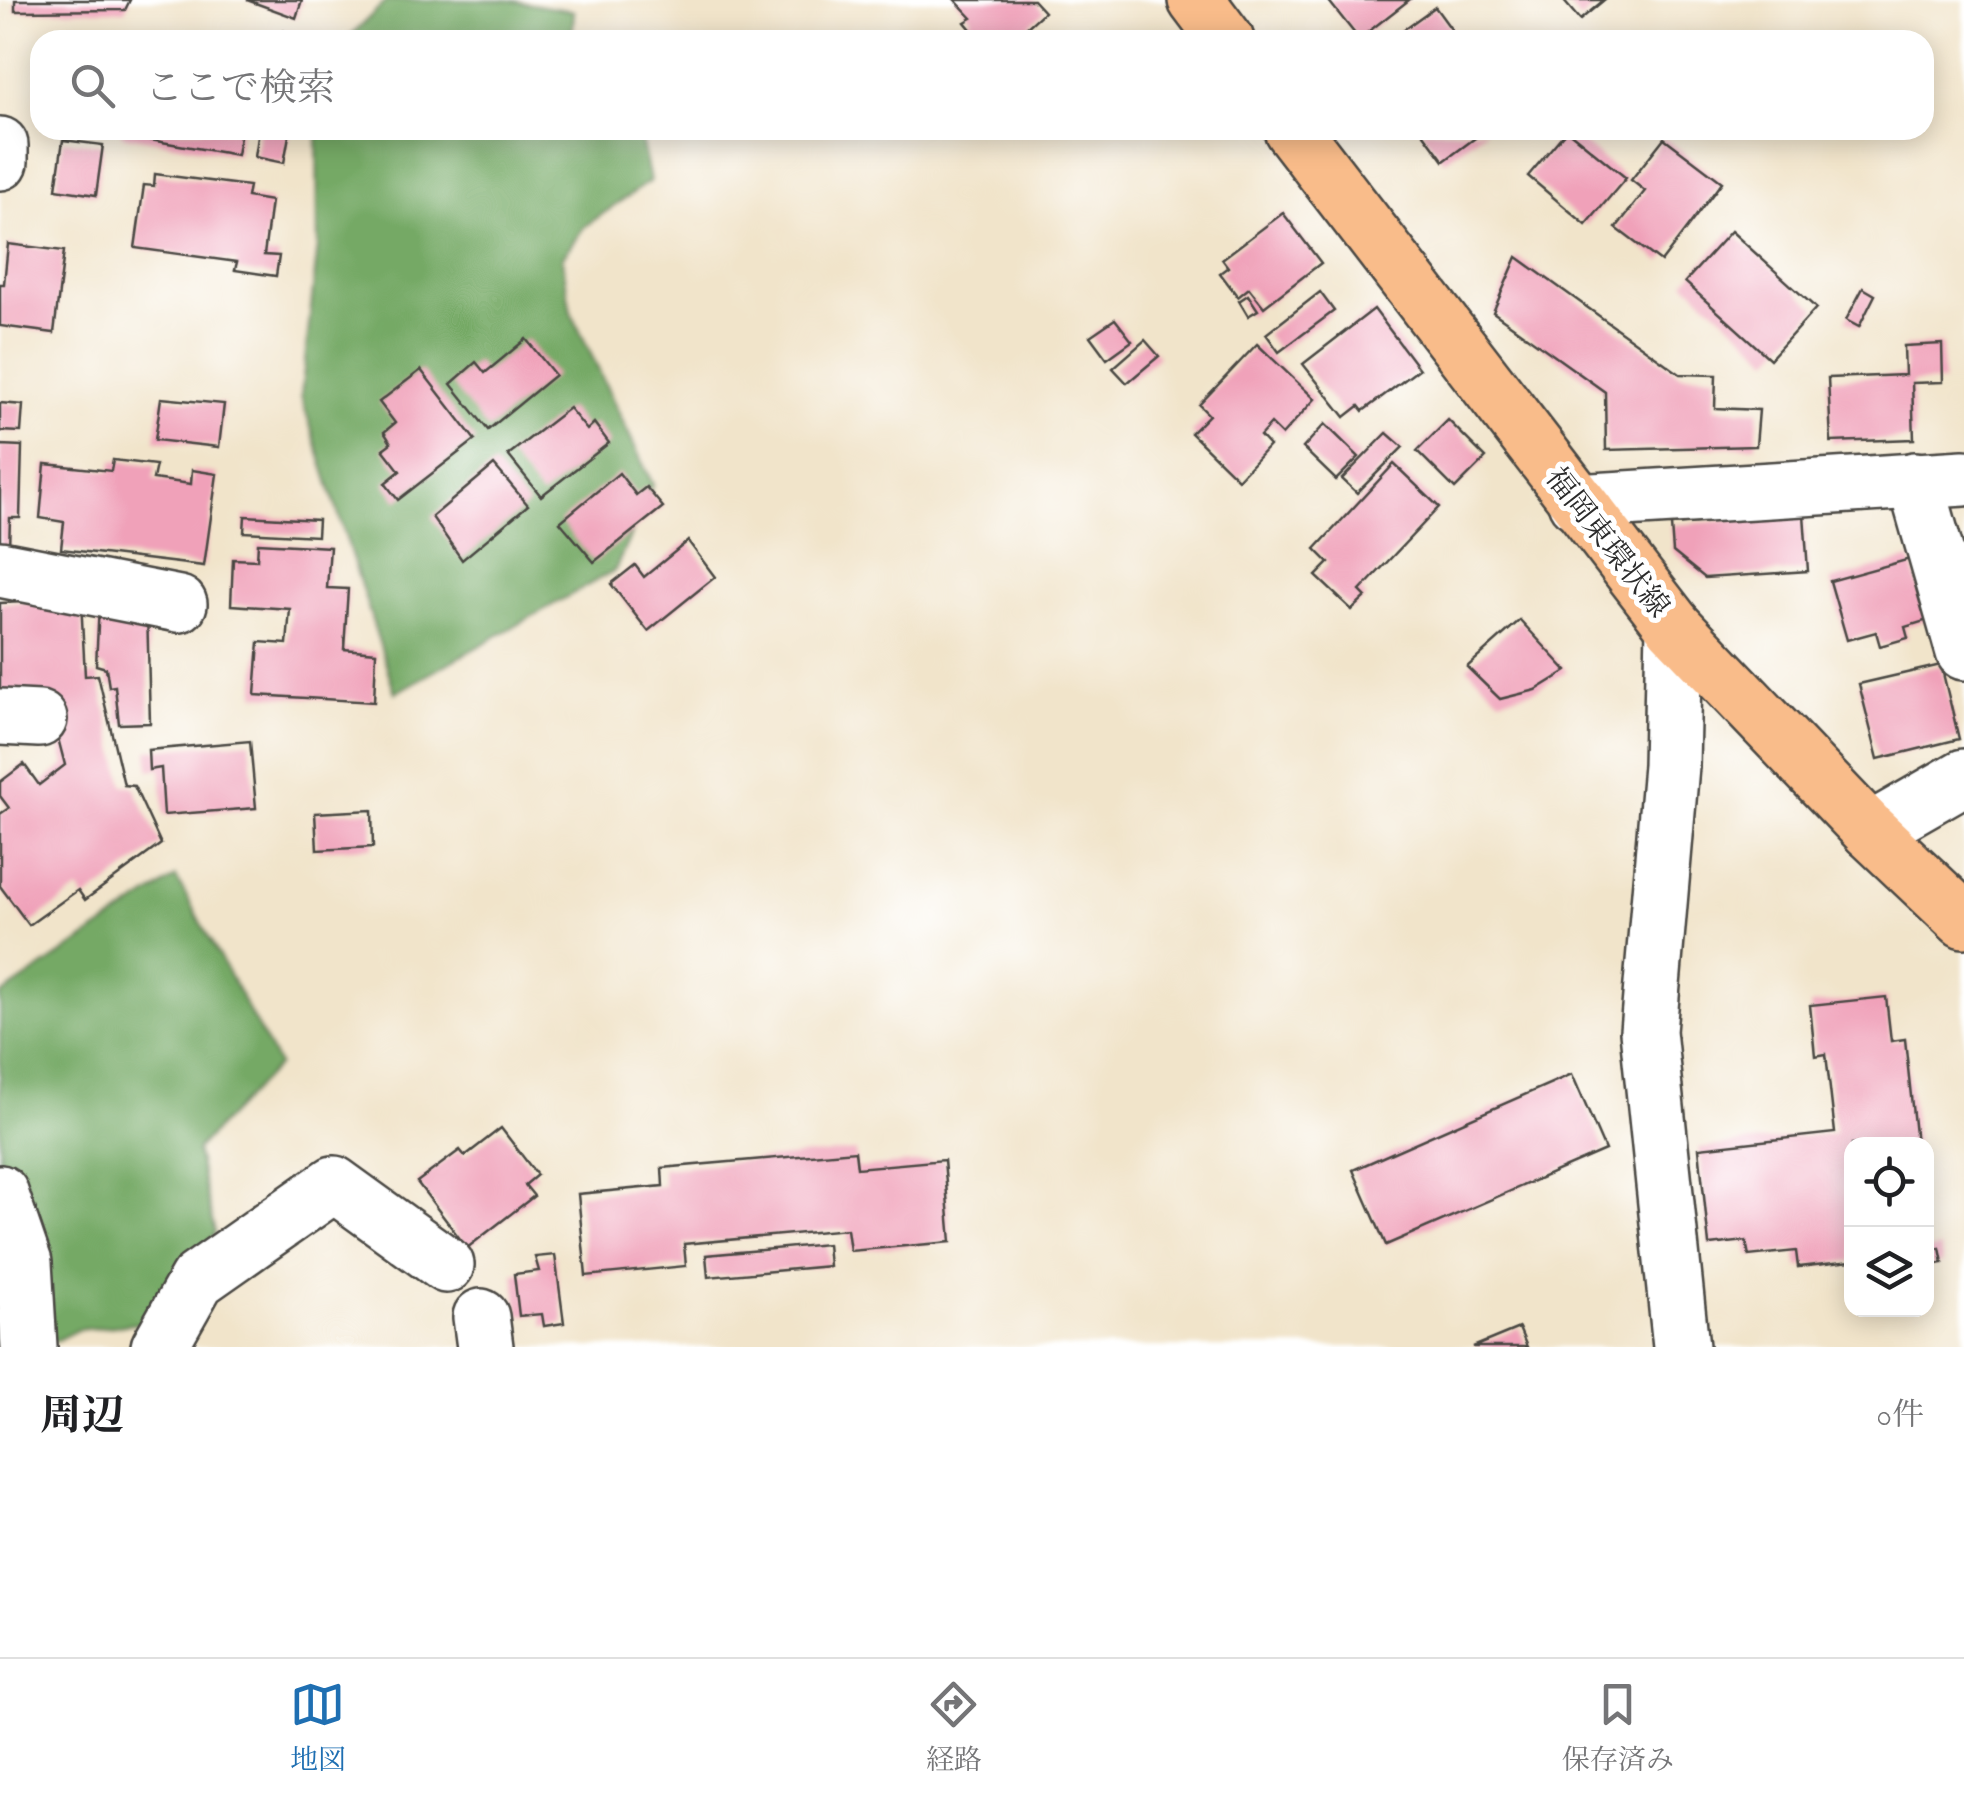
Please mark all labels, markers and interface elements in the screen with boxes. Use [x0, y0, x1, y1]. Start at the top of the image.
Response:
search box [30, 30, 1934, 140]
icon: search [65, 58, 120, 113]
text: ここで検索 [145, 66, 335, 114]
street label: 福岡東環状線 [1536, 461, 1677, 626]
map controls [1844, 1137, 1934, 1317]
button: locate [1844, 1137, 1934, 1227]
button: layers [1844, 1227, 1934, 1317]
text: 周辺 [40, 1391, 124, 1444]
text: 0件 [1876, 1396, 1924, 1437]
tab: 地図 [290, 1677, 346, 1779]
tab: 経路 [926, 1677, 982, 1779]
tab: 保存済み [1562, 1677, 1674, 1779]

